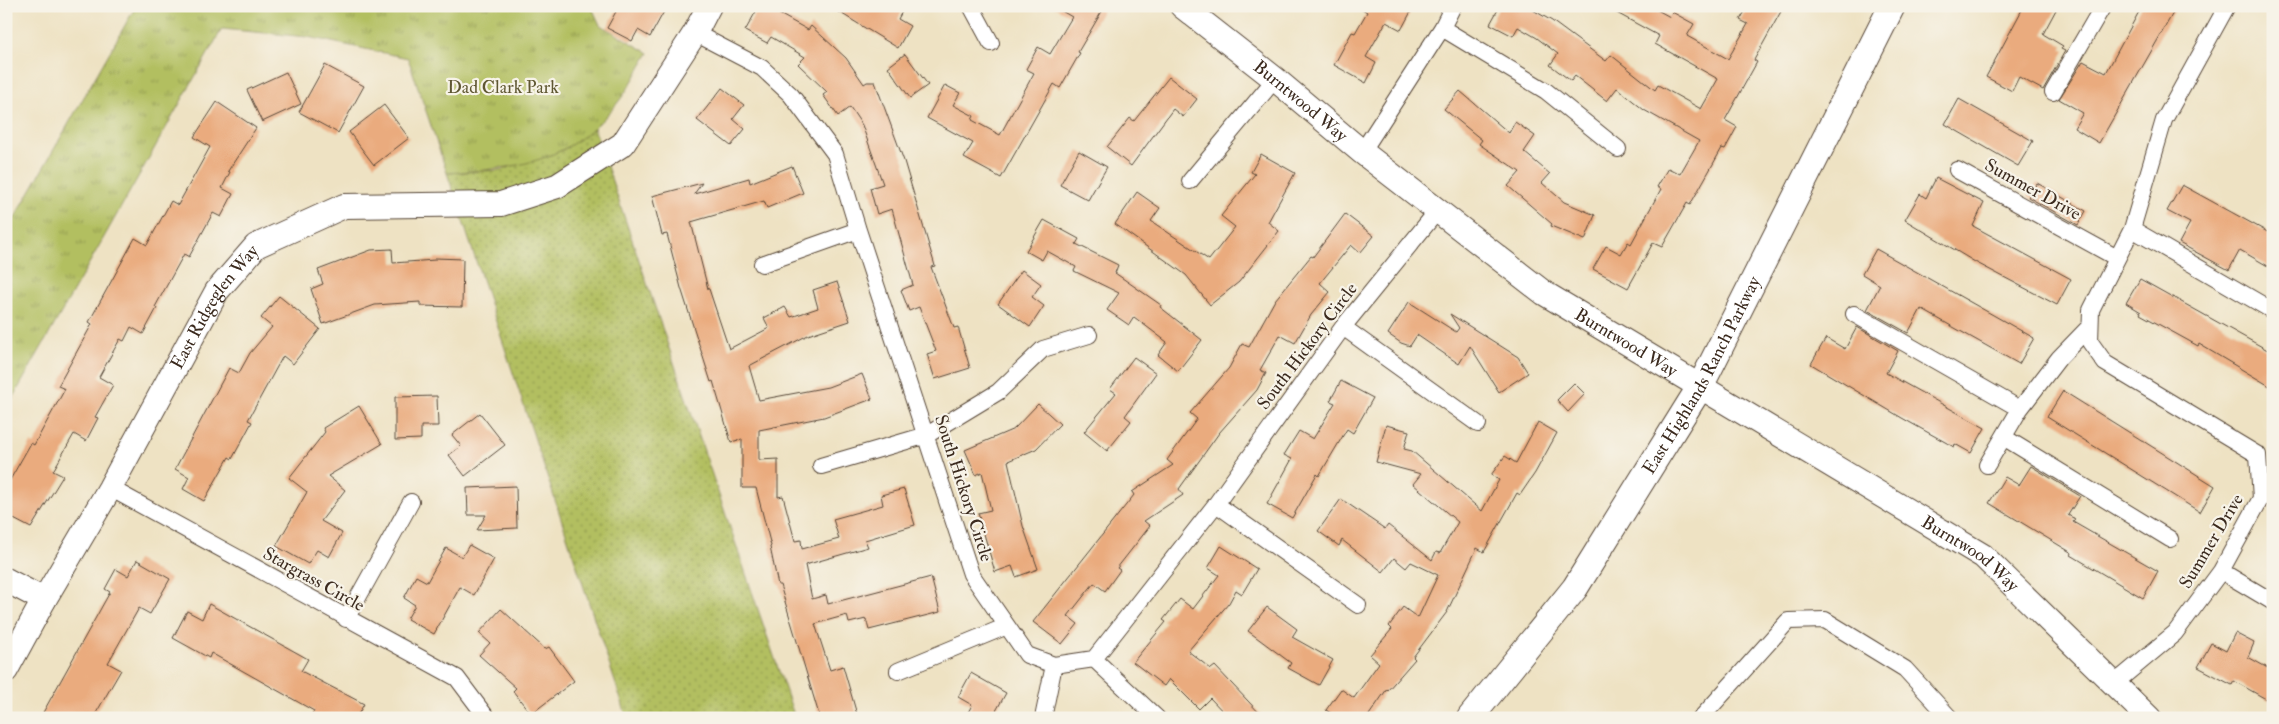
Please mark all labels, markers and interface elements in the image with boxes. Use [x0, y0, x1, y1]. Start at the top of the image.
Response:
street label: Burntwood Way [1249, 55, 1353, 148]
park label: Dad Clark Park [447, 76, 559, 99]
street label: Summer Drive [1981, 154, 2085, 226]
street label: East Ridgeglen Way [166, 239, 265, 373]
street label: East Highlands Ranch Parkway [1638, 271, 1766, 479]
street label: South Hickory Circle [1252, 278, 1363, 414]
street label: Burntwood Way [1571, 303, 1683, 383]
street label: South Hickory Circle [929, 412, 998, 565]
street label: Summer Drive [2174, 489, 2249, 593]
street label: Burntwood Way [1917, 511, 2024, 598]
street label: Stargrass Circle [259, 542, 369, 617]

